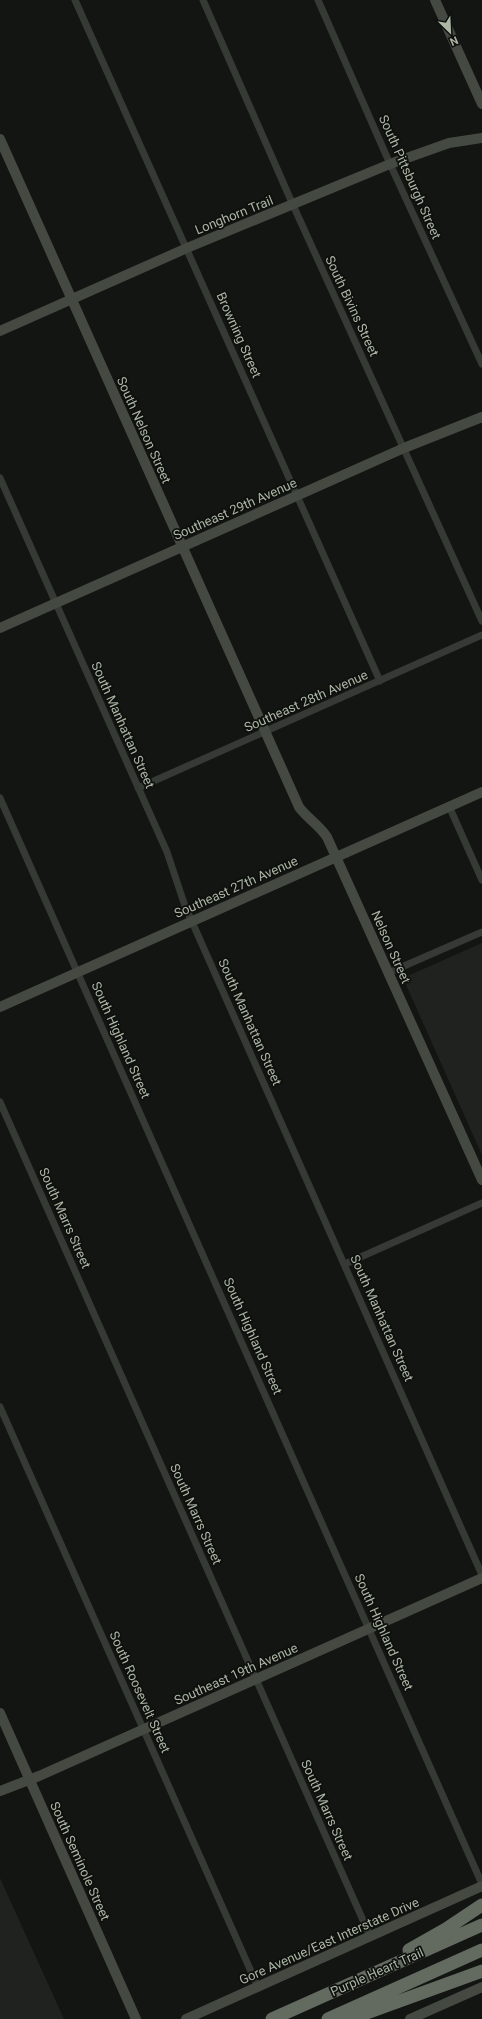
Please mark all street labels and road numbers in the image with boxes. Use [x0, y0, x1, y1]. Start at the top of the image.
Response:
street label: South Pittsburgh Street [376, 113, 444, 241]
street label: Longhorn Trail [193, 193, 275, 237]
street label: South Bivins Street [322, 253, 382, 359]
street label: Browning Street [213, 290, 265, 380]
street label: South Nelson Street [114, 374, 174, 486]
street label: Southeast 29th Avenue [171, 475, 299, 543]
street label: South Manhattan Street [88, 659, 158, 791]
street label: Southeast 28th Avenue [242, 667, 370, 735]
street label: Southeast 27th Avenue [172, 853, 300, 921]
street label: Nelson Street [368, 908, 414, 986]
street label: South Manhattan Street [215, 956, 285, 1088]
street label: South Highland Street [89, 979, 153, 1101]
street label: South Marrs Street [36, 1165, 94, 1271]
street label: South Manhattan Street [347, 1252, 417, 1384]
street label: South Highland Street [221, 1275, 285, 1397]
street label: South Marrs Street [167, 1461, 225, 1567]
street label: South Highland Street [352, 1571, 416, 1693]
street label: South Roosevelt Street [106, 1629, 174, 1755]
street label: Southeast 19th Avenue [172, 1640, 300, 1708]
street label: South Marrs Street [298, 1757, 356, 1863]
street label: South Seminole Street [47, 1799, 113, 1923]
street label: Gore Avenue/East Interstate Drive [237, 1894, 421, 1988]
street label: Purple Heart Trail [328, 1945, 426, 1999]

